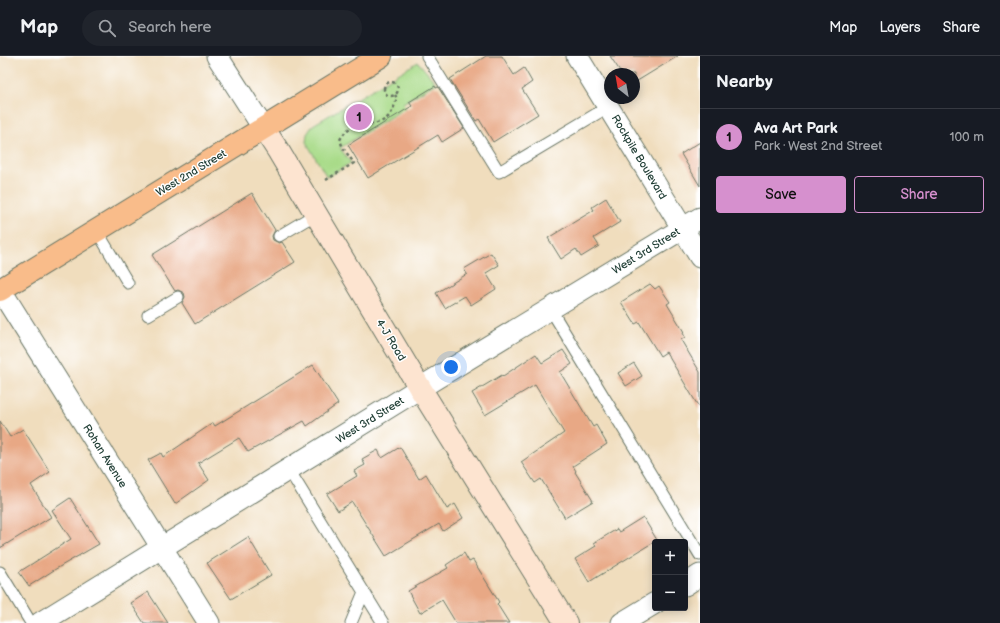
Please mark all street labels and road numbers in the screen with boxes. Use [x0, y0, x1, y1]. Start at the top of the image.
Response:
street label: Rockpile Boulevard [609, 112, 669, 202]
street label: West 2nd Street [153, 147, 229, 199]
street label: West 3rd Street [610, 225, 683, 277]
street label: 4-J Road [374, 317, 408, 363]
street label: West 3rd Street [334, 394, 407, 446]
street label: Rohan Avenue [80, 422, 130, 491]

